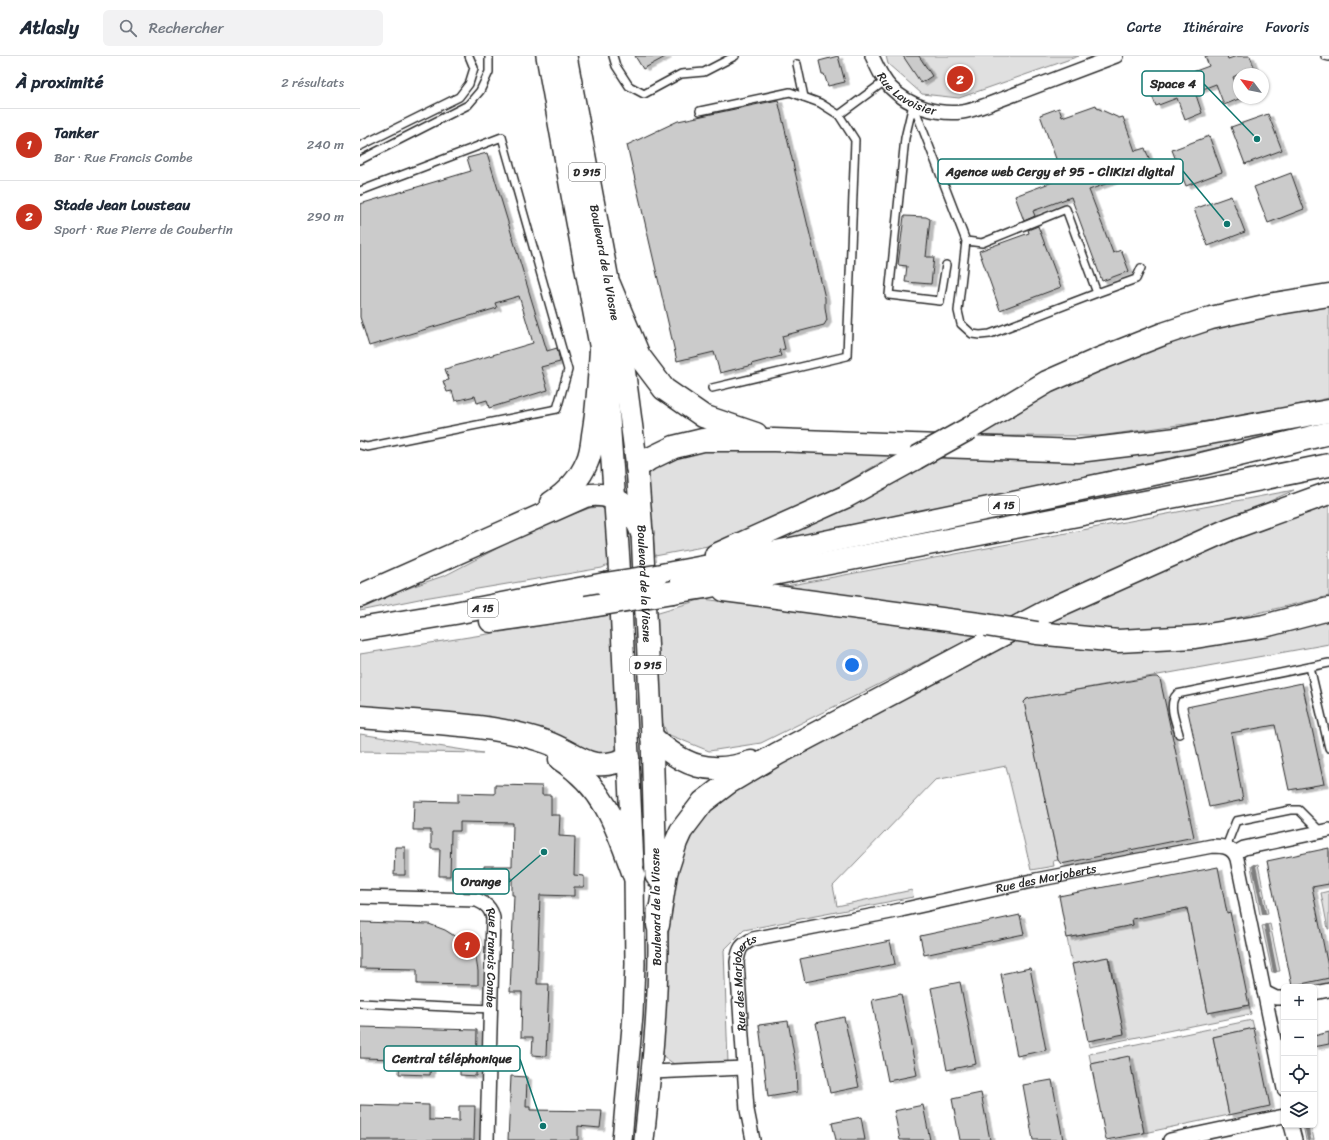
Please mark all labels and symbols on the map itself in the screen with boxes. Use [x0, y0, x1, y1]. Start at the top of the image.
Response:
pin: 2 [947, 64, 973, 94]
street label: Rue Lavoisier [871, 68, 939, 122]
north arrow [1233, 68, 1269, 104]
callout: Space 4 [1142, 71, 1204, 96]
text: Space 4 [1149, 72, 1197, 95]
callout: Agence web Cergy et 95 - CliKizi digital [938, 159, 1183, 184]
text: Agence web Cergy et 95 - CliKizi digital [945, 160, 1175, 183]
road number: D 915 [569, 163, 605, 181]
street label: Boulevard de la Viosne [583, 202, 626, 323]
road number: A 15 [989, 496, 1019, 514]
street label: Boulevard de la Viosne [630, 524, 658, 643]
road number: A 15 [468, 599, 498, 617]
your location [842, 655, 862, 675]
road number: D 915 [630, 656, 666, 674]
street label: Boulevard de la Viosne [644, 848, 668, 966]
street label: Rue des Marjoberts [993, 857, 1099, 900]
callout: Orange [453, 869, 509, 894]
text: Orange [460, 870, 502, 893]
street label: Rue Francis Combe [479, 904, 504, 1008]
street label: Rue des Marjoberts [726, 927, 759, 1032]
pin: 1 [454, 930, 480, 960]
callout: Central téléphonique [384, 1046, 520, 1071]
text: Central téléphonique [391, 1047, 512, 1070]

